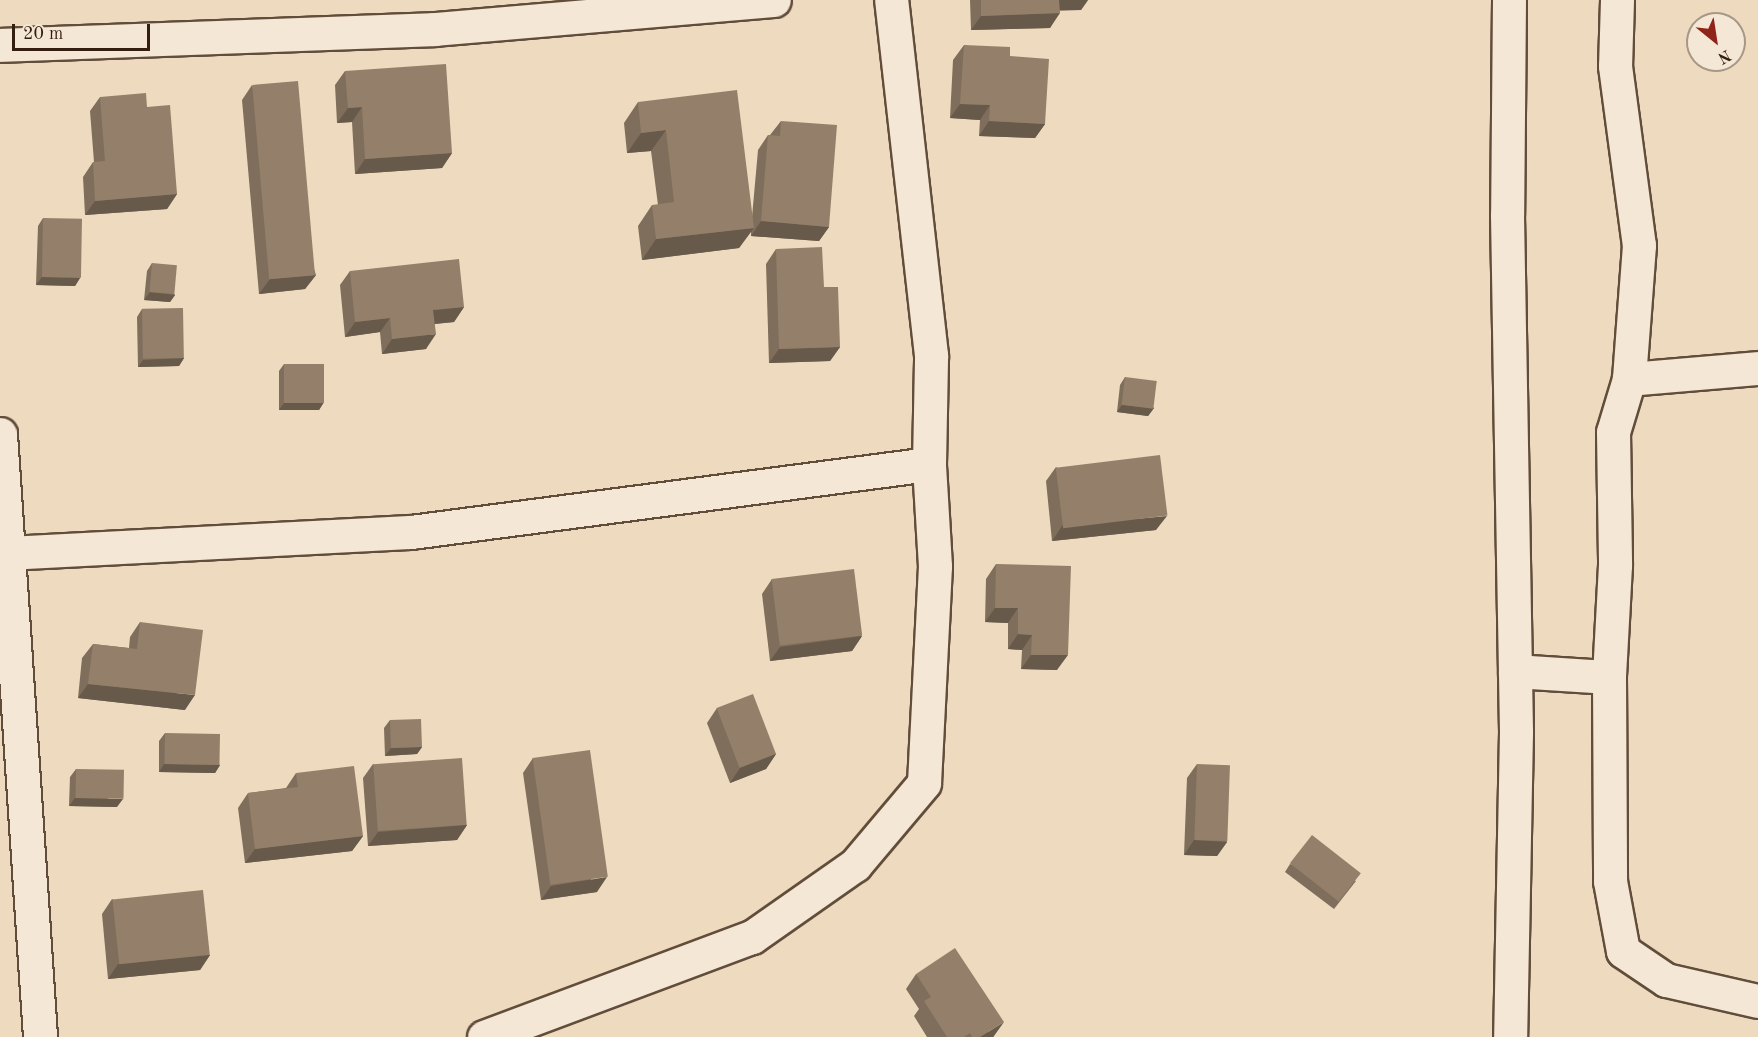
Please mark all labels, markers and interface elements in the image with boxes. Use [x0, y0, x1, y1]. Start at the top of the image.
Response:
scale bar [15, 12, 153, 50]
north arrow [1686, 12, 1746, 72]
text: 20 m [23, 25, 63, 43]
text: N [1715, 46, 1733, 66]

